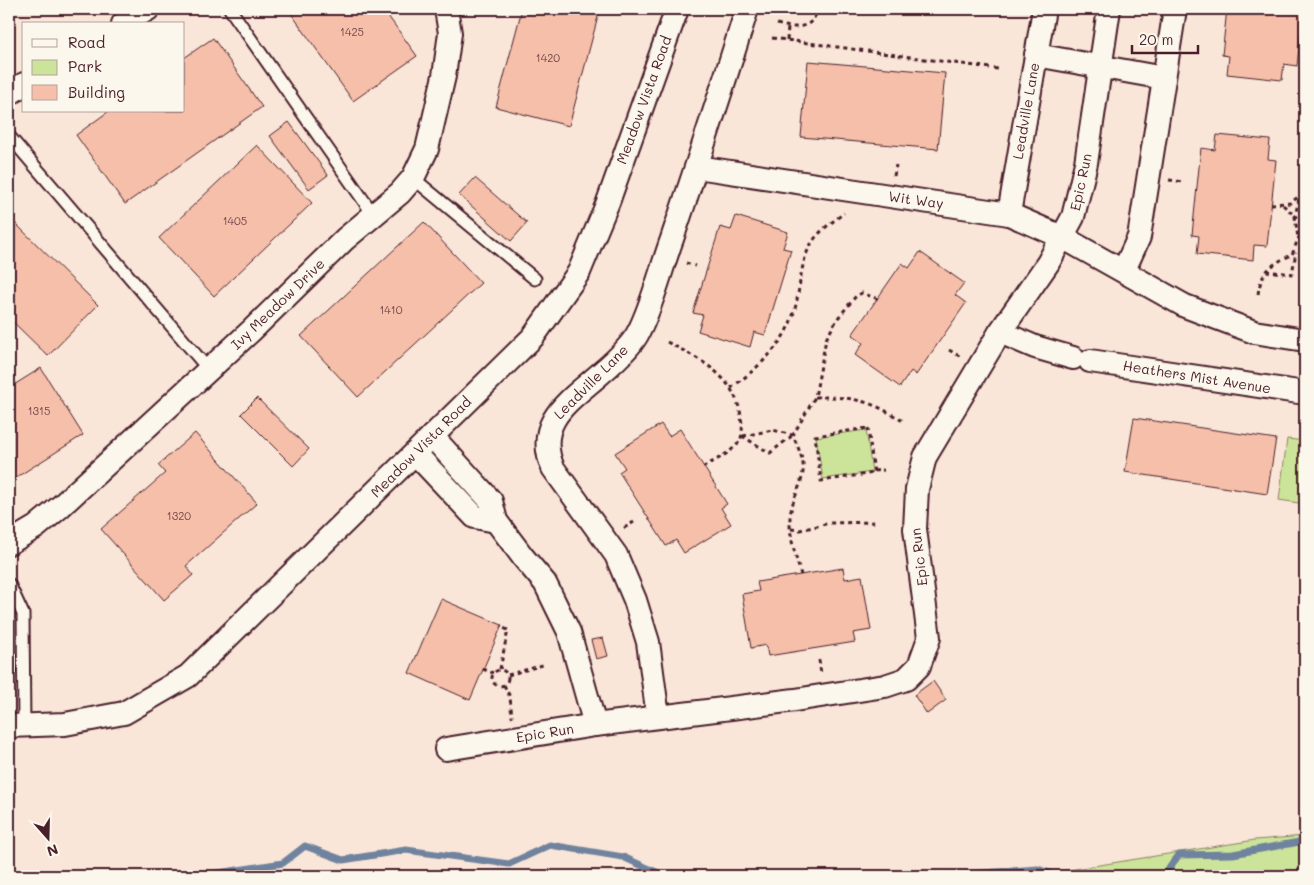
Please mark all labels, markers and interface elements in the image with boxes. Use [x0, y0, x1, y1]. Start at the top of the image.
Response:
legend [22, 22, 185, 112]
scale bar [1132, 22, 1198, 54]
house number: 1425 [340, 24, 364, 39]
text: 20 m [1139, 29, 1173, 49]
text: Road [68, 32, 105, 52]
street label: Meadow Vista Road [611, 33, 676, 167]
house number: 1420 [536, 50, 560, 65]
text: Park [68, 56, 102, 76]
street label: Leadville Lane [1008, 61, 1043, 161]
text: Building [68, 82, 125, 102]
street label: Epic Run [1065, 152, 1096, 212]
street label: Wit Way [887, 186, 945, 213]
house number: 1405 [223, 213, 247, 228]
street label: Ivy Meadow Drive [227, 254, 329, 353]
house number: 1410 [379, 302, 403, 317]
street label: Leadville Lane [549, 340, 632, 423]
street label: Heathers Mist Avenue [1122, 355, 1273, 398]
street label: Meadow Vista Road [366, 392, 475, 501]
house number: 1315 [28, 403, 50, 418]
house number: 1320 [167, 508, 191, 523]
street label: Epic Run [906, 527, 931, 587]
street label: Epic Run [515, 719, 575, 746]
north arrow [22, 812, 72, 862]
text: N [44, 840, 61, 861]

